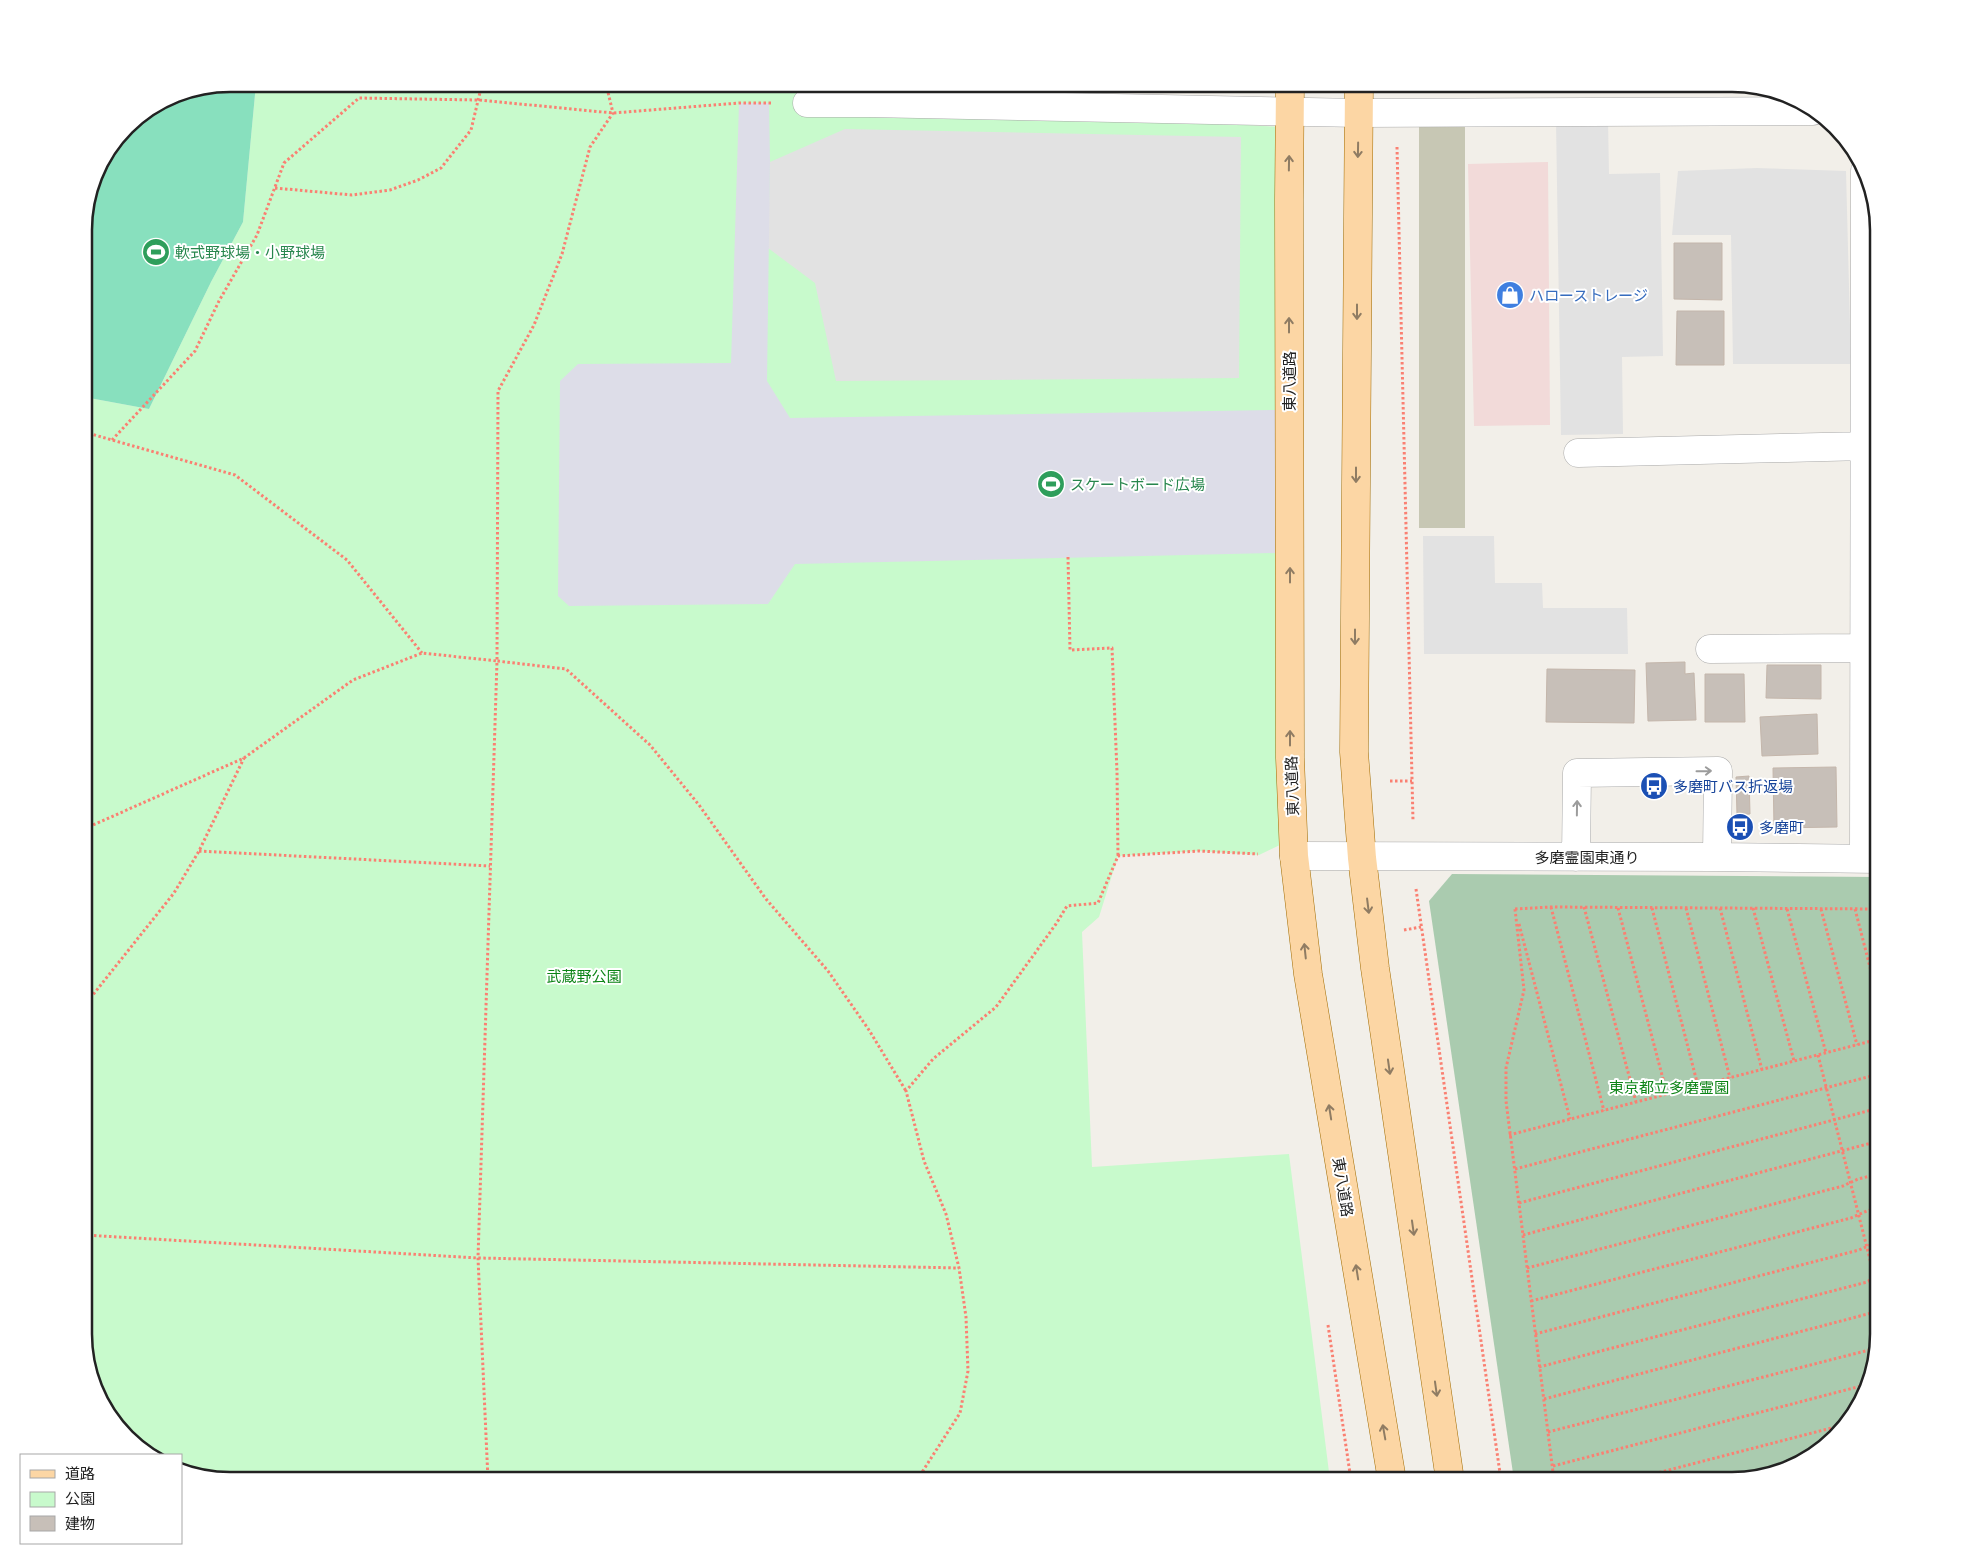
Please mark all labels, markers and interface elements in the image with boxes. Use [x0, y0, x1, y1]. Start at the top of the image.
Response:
one-way arrow [1353, 142, 1363, 158]
one-way arrow [1285, 155, 1294, 171]
sports icon: 軟式野球場・小野球場 [141, 237, 171, 267]
place label: 軟式野球場・小野球場 [175, 242, 325, 263]
shop icon: ハローストレージ [1495, 280, 1525, 310]
place label: ハローストレージ [1529, 285, 1648, 306]
one-way arrow [1352, 304, 1362, 320]
one-way arrow [1284, 318, 1294, 334]
street label: 東八道路 [1279, 351, 1300, 411]
one-way arrow [1351, 466, 1361, 483]
sports icon: スケートボード広場 [1036, 469, 1066, 499]
place label: スケートボード広場 [1070, 474, 1205, 495]
one-way arrow [1285, 568, 1295, 584]
one-way arrow [1350, 629, 1360, 645]
one-way arrow [1285, 730, 1295, 746]
street label: 東八道路 [1280, 756, 1304, 816]
one-way arrow [1696, 766, 1712, 776]
bus stop icon: 多磨町バス折返場 [1639, 771, 1669, 801]
place label: 多磨町バス折返場 [1673, 776, 1793, 797]
one-way arrow [1572, 800, 1581, 816]
bus stop icon: 多磨町 [1725, 812, 1755, 842]
place label: 多磨町 [1759, 817, 1804, 838]
street label: 多磨霊園東通り [1534, 847, 1640, 868]
one-way arrow [1363, 898, 1373, 914]
one-way arrow [1301, 943, 1310, 959]
park label: 武蔵野公園 [546, 966, 622, 987]
one-way arrow [1385, 1059, 1395, 1075]
park label: 東京都立多磨霊園 [1609, 1077, 1729, 1098]
one-way arrow [1325, 1104, 1335, 1120]
street label: 東八道路 [1328, 1156, 1358, 1218]
one-way arrow [1408, 1220, 1418, 1236]
one-way arrow [1351, 1264, 1361, 1280]
one-way arrow [1432, 1381, 1442, 1397]
one-way arrow [1378, 1425, 1388, 1441]
legend [20, 1454, 182, 1544]
text: 道路 [65, 1463, 95, 1484]
text: 公園 [65, 1488, 95, 1509]
text: 建物 [65, 1513, 95, 1534]

